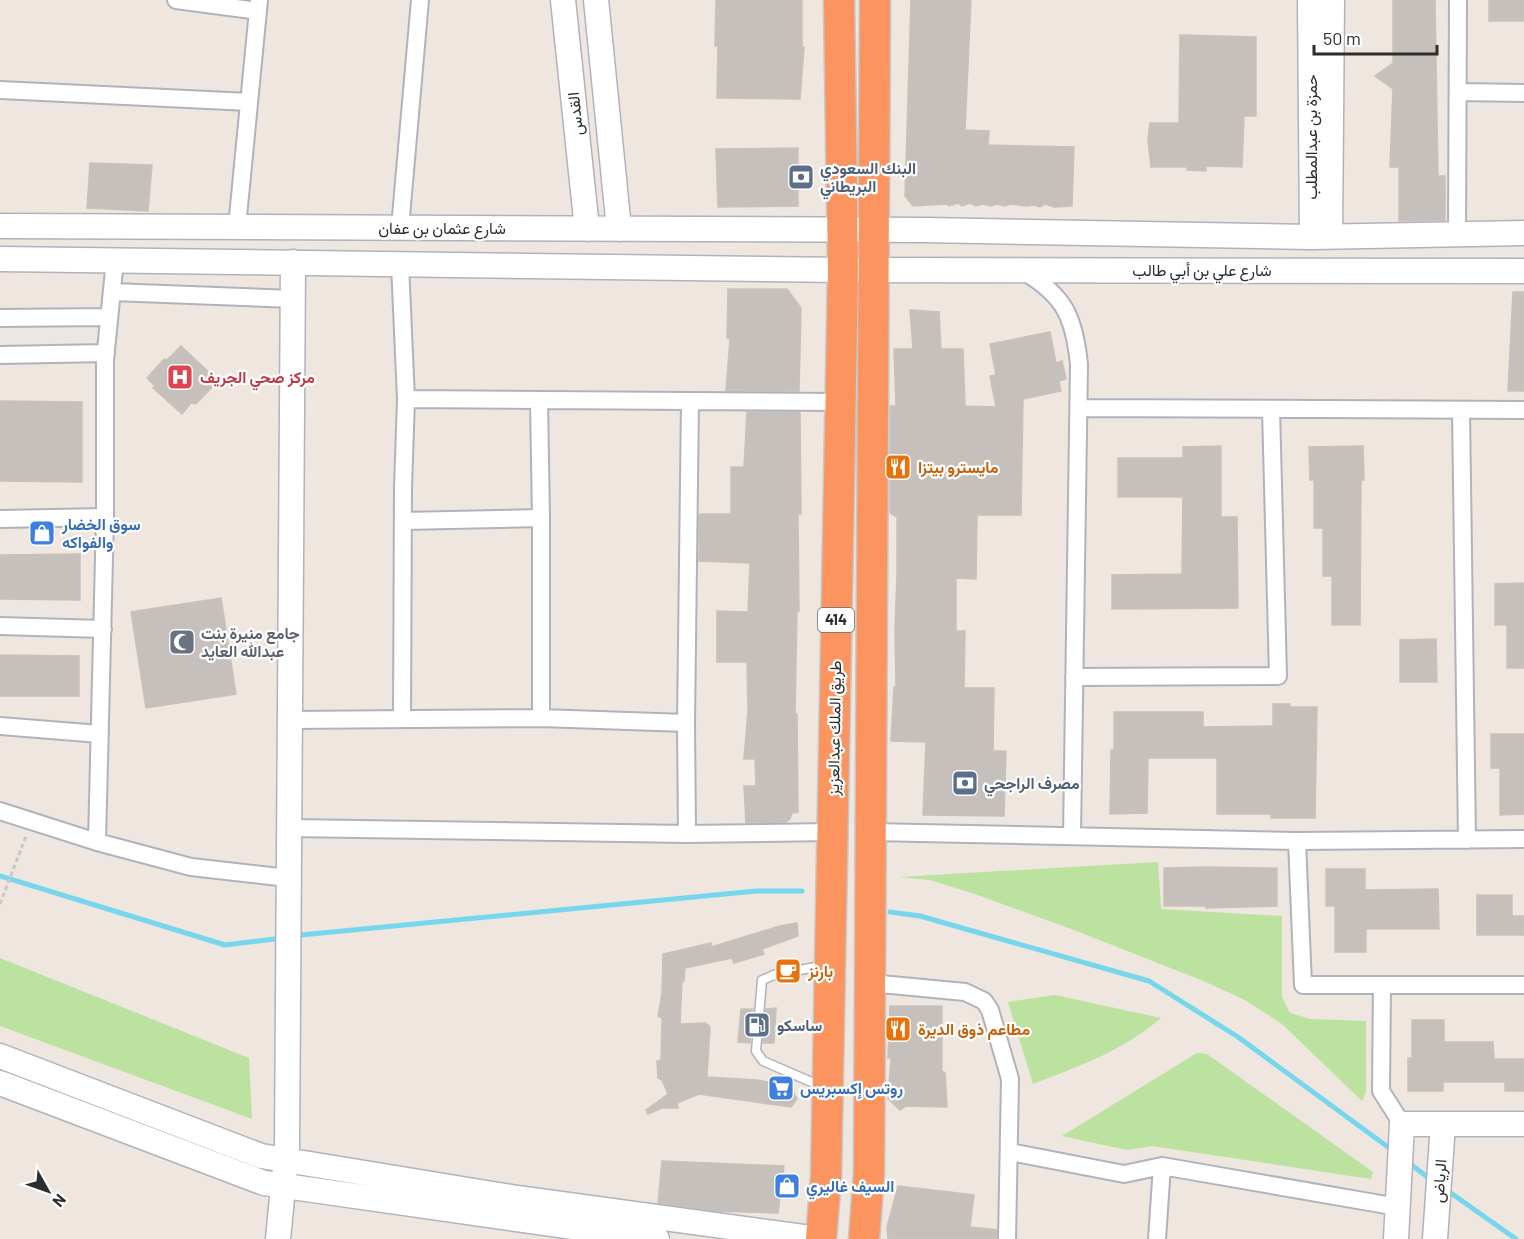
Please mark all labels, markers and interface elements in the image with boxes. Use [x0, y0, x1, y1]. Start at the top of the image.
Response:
scale bar [1314, 18, 1437, 56]
text: 50 m [1323, 27, 1361, 49]
street label: حمزة بن عبدالمطلب [1301, 74, 1322, 200]
street label: القدس [563, 91, 588, 137]
place label: البنك السعودي البريطاني [820, 158, 916, 200]
bank icon: البنك السعودي البريطاني [786, 162, 816, 192]
street label: شارع عثمان بن عفان [378, 218, 506, 240]
street label: شارع علي بن أبي طالب [1132, 260, 1272, 284]
hospital icon: مركز صحي الجريف [165, 362, 195, 392]
place label: مركز صحي الجريف [200, 367, 315, 391]
restaurant icon: مايسترو بيتزا [883, 452, 913, 482]
place label: مايسترو بيتزا [918, 457, 999, 478]
place label: سوق الخضار والفواكه [61, 514, 141, 553]
shop icon: سوق الخضار والفواكه [27, 518, 57, 548]
road number: 414 [818, 608, 854, 632]
place label: جامع منيرة بنت عبدالله العايد [201, 623, 300, 661]
mosque icon: جامع منيرة بنت عبدالله العايد [167, 627, 197, 657]
street label: طريق الملك عبدالعزيز [823, 660, 846, 797]
bank icon: مصرف الراجحي [950, 768, 980, 798]
place label: مصرف الراجحي [984, 773, 1080, 797]
cafe icon: بارنز [773, 956, 803, 986]
place label: بارنز [807, 961, 833, 982]
fuel station icon: ساسكو [742, 1010, 772, 1040]
restaurant icon: مطاعم ذوق الديرة [883, 1014, 913, 1044]
place label: ساسكو [777, 1015, 823, 1036]
place label: مطاعم ذوق الديرة [918, 1019, 1030, 1040]
supermarket icon: روتس إكسبريس [766, 1073, 796, 1103]
place label: روتس إكسبريس [800, 1078, 903, 1099]
street label: الرياض [1428, 1159, 1451, 1204]
north arrow [18, 1161, 78, 1221]
shop icon: السيف غاليري [772, 1171, 802, 1201]
place label: السيف غاليري [806, 1176, 894, 1200]
text: N [49, 1191, 71, 1211]

